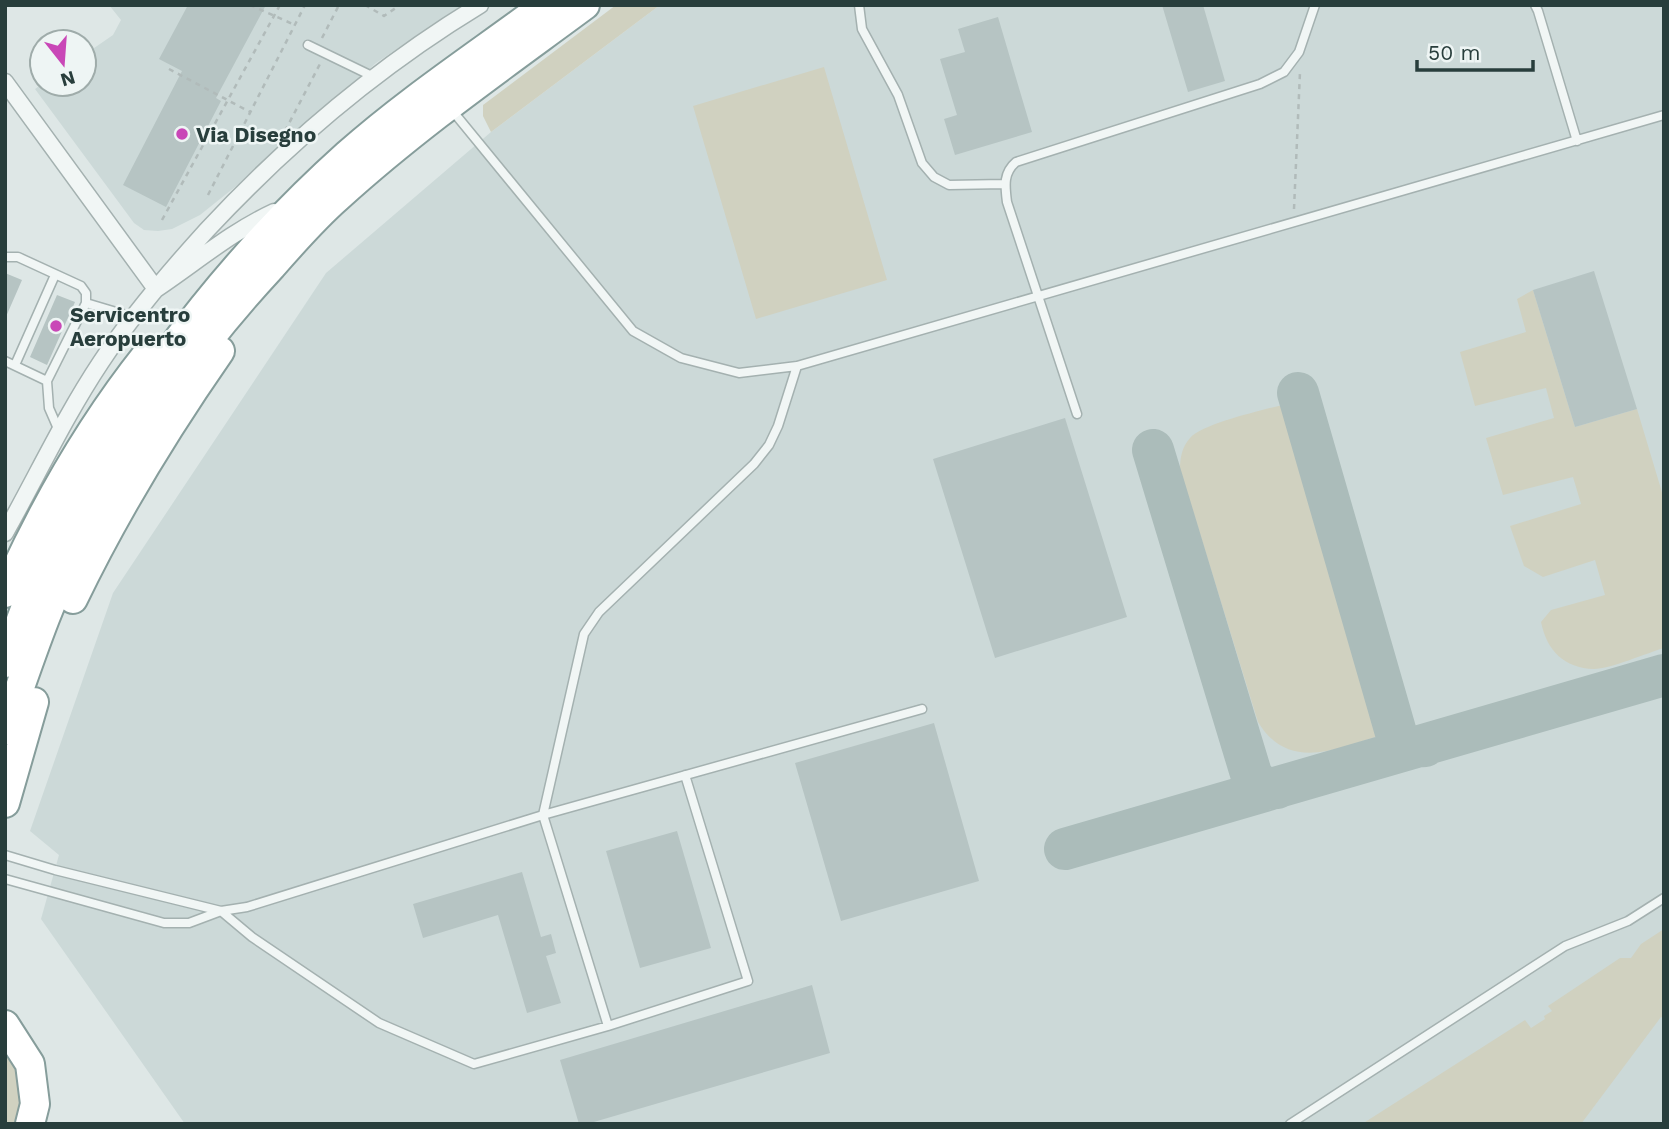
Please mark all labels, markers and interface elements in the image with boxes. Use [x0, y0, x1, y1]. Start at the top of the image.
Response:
north arrow [28, 28, 98, 98]
scale bar [1417, 28, 1532, 72]
text: 50 m [1428, 40, 1480, 65]
text: N [58, 66, 78, 92]
place label: Via Disegno [196, 122, 316, 147]
marker: Via Disegno [174, 126, 190, 142]
place label: Servicentro Aeropuerto [70, 302, 190, 351]
marker: Servicentro Aeropuerto [48, 318, 64, 334]

